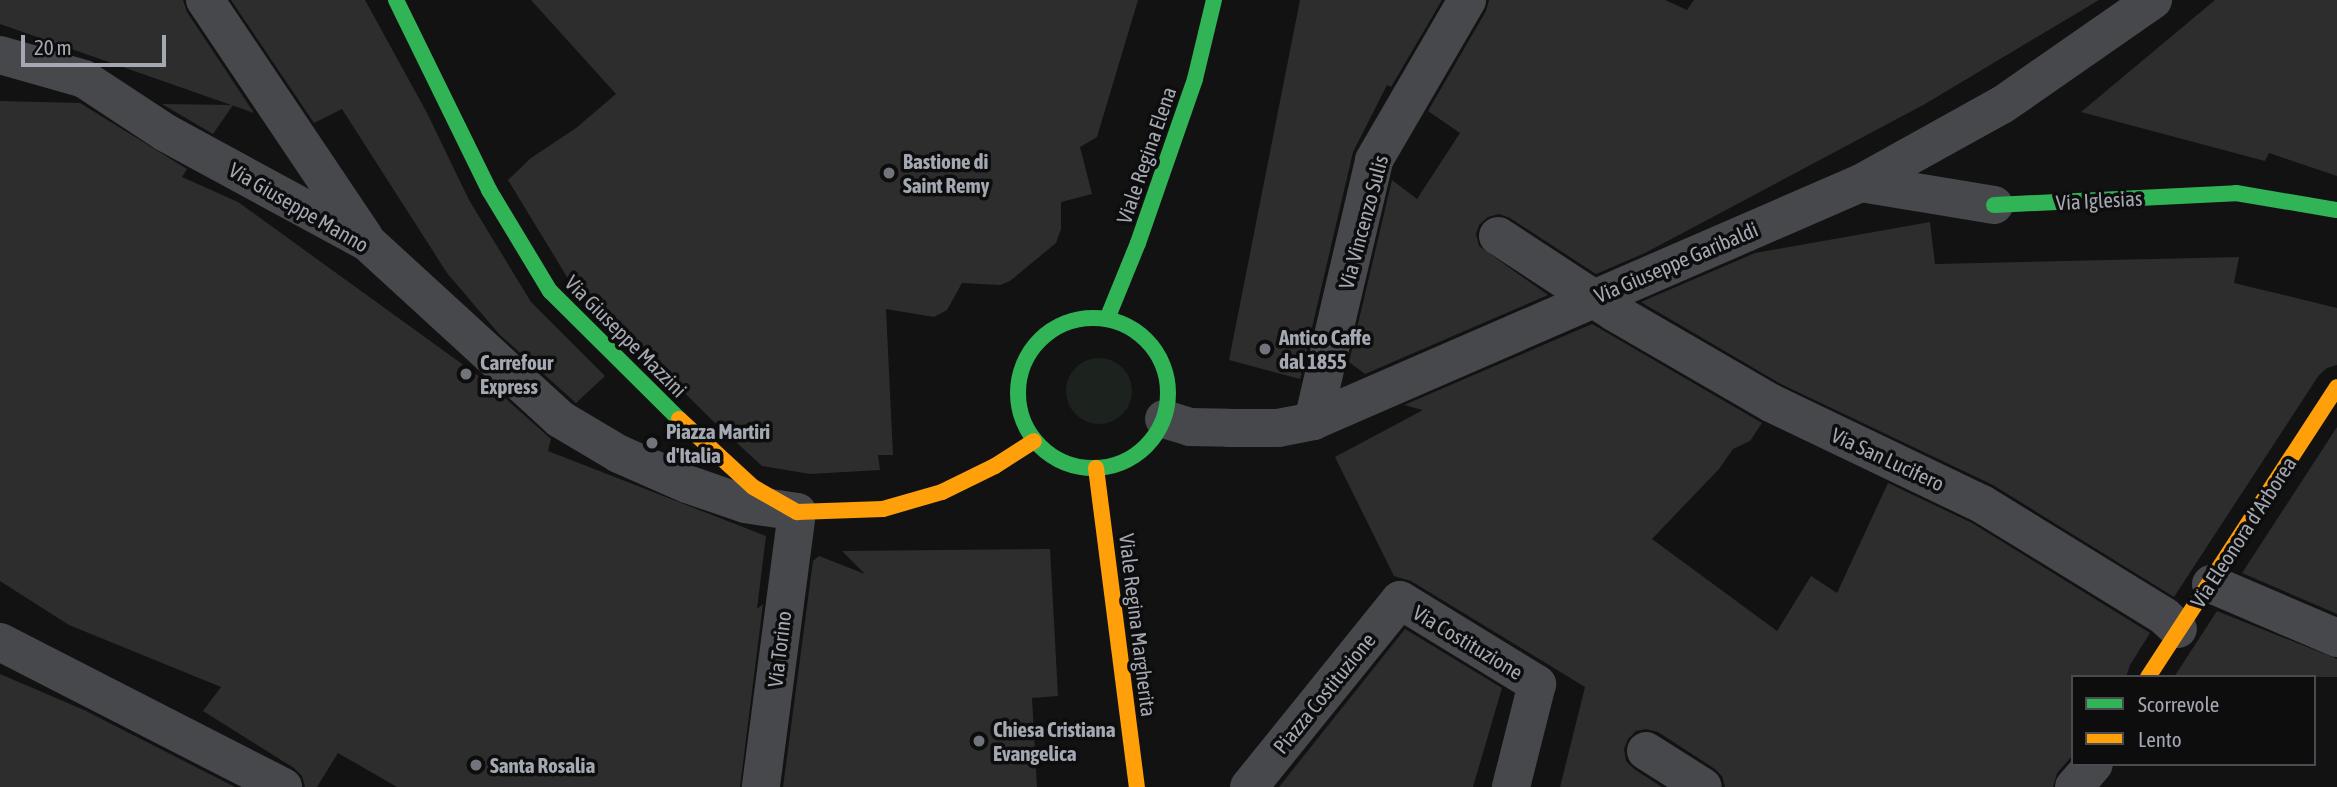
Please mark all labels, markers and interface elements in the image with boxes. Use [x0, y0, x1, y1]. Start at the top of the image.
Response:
scale bar [24, 21, 170, 65]
text: 20 m [34, 35, 72, 59]
street label: Viale Regina Elena [1111, 83, 1181, 227]
place label: Bastione di Saint Remy [903, 148, 989, 198]
street label: Via Vincenzo Sulis [1333, 152, 1393, 292]
street label: Via Giuseppe Manno [225, 157, 373, 257]
marker: Bastione di Saint Remy [881, 165, 897, 181]
street label: Via Iglesias [2055, 185, 2143, 215]
street label: Via Giuseppe Garibaldi [1591, 216, 1761, 308]
street label: Via Giuseppe Mazzini [560, 270, 692, 402]
place label: Antico Caffe dal 1855 [1279, 324, 1371, 374]
marker: Antico Caffe dal 1855 [1257, 341, 1273, 357]
place label: Carrefour Express [480, 349, 553, 399]
marker: Carrefour Express [458, 366, 474, 382]
place label: Piazza Martiri d'Italia [666, 418, 770, 468]
street label: Via San Lucifero [1828, 422, 1948, 496]
marker: Piazza Martiri d'Italia [644, 435, 660, 451]
street label: Via Eleonora d'Arborea [2185, 452, 2301, 612]
street label: Viale Regina Margherita [1114, 532, 1162, 718]
street label: Via Costituzione [1409, 599, 1527, 685]
street label: Via Torino [762, 609, 796, 689]
street label: Piazza Costituzione [1268, 628, 1380, 758]
legend [2071, 675, 2316, 766]
text: Scorrevole [2138, 692, 2219, 716]
place label: Chiesa Cristiana Evangelica [993, 716, 1116, 766]
text: Lento [2138, 727, 2182, 751]
marker: Chiesa Cristiana Evangelica [971, 733, 987, 749]
place label: Santa Rosalia [490, 752, 595, 778]
marker: Santa Rosalia [468, 757, 484, 773]

